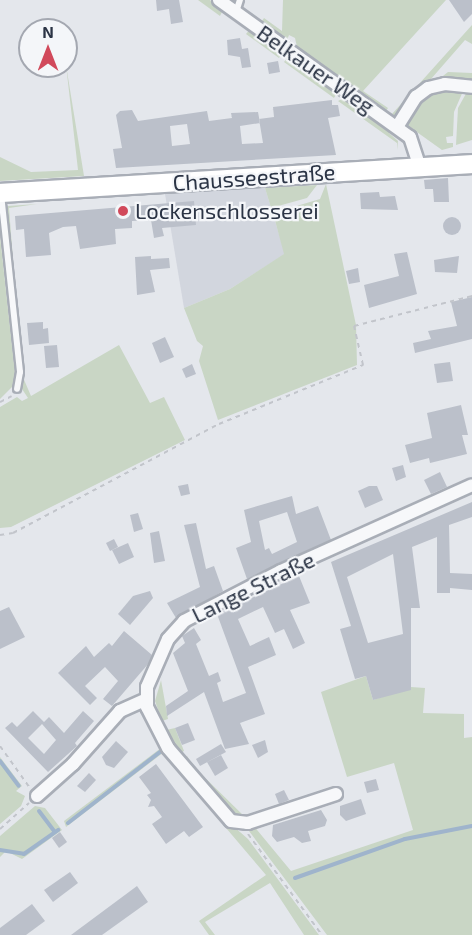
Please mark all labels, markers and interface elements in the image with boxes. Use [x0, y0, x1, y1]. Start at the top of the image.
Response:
north arrow [18, 18, 78, 78]
street label: Belkauer Weg [252, 19, 380, 119]
text: N [42, 22, 54, 41]
street label: Chausseestraße [172, 158, 336, 196]
place label: Lockenschlosserei [135, 198, 319, 224]
marker: Lockenschlosserei [116, 204, 130, 218]
street label: Lange Straße [187, 546, 319, 628]

